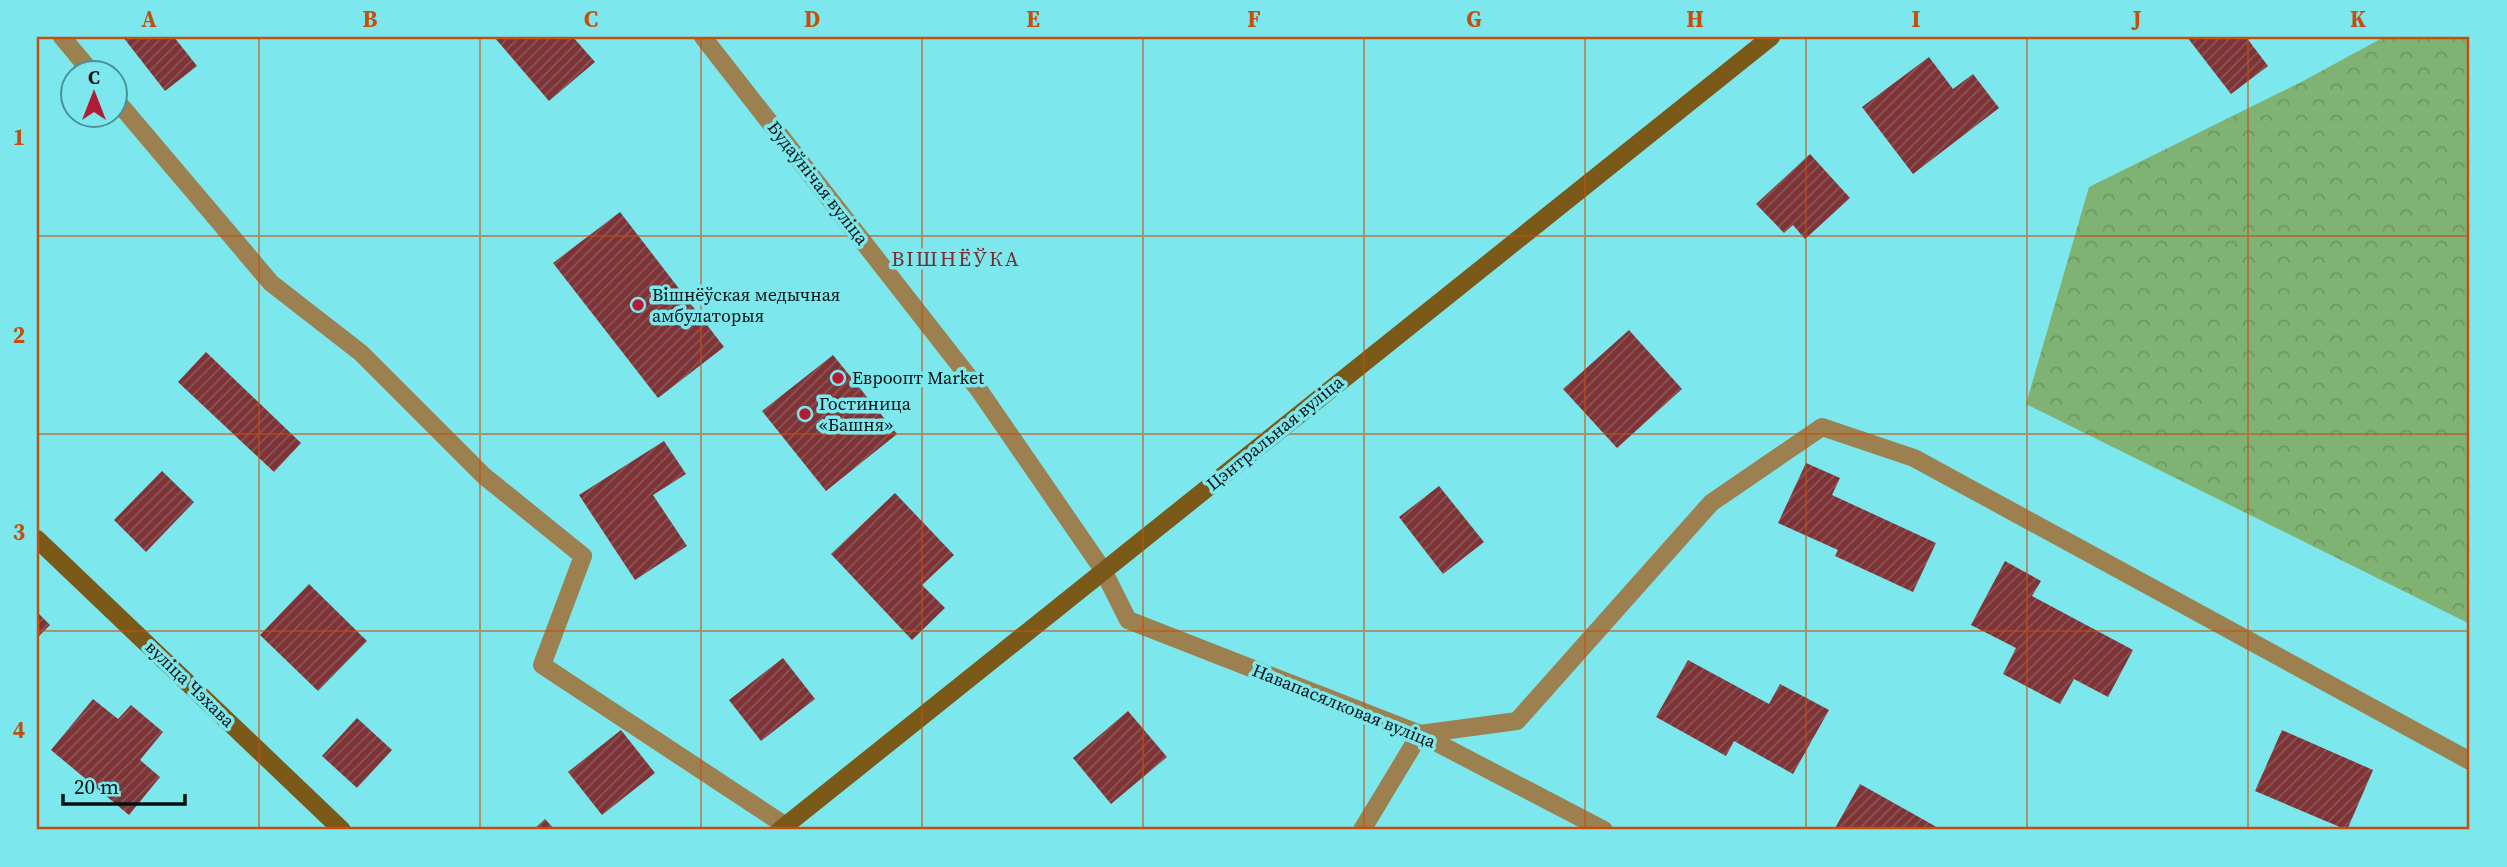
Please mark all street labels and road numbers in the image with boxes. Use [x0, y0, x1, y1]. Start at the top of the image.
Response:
street label: Будаўнічая вуліца [762, 116, 875, 250]
street label: Цэнтральная вуліца [1201, 369, 1349, 496]
street label: вуліца Чэхава [140, 635, 241, 733]
street label: Навапасялковая вуліца [1249, 657, 1440, 754]

